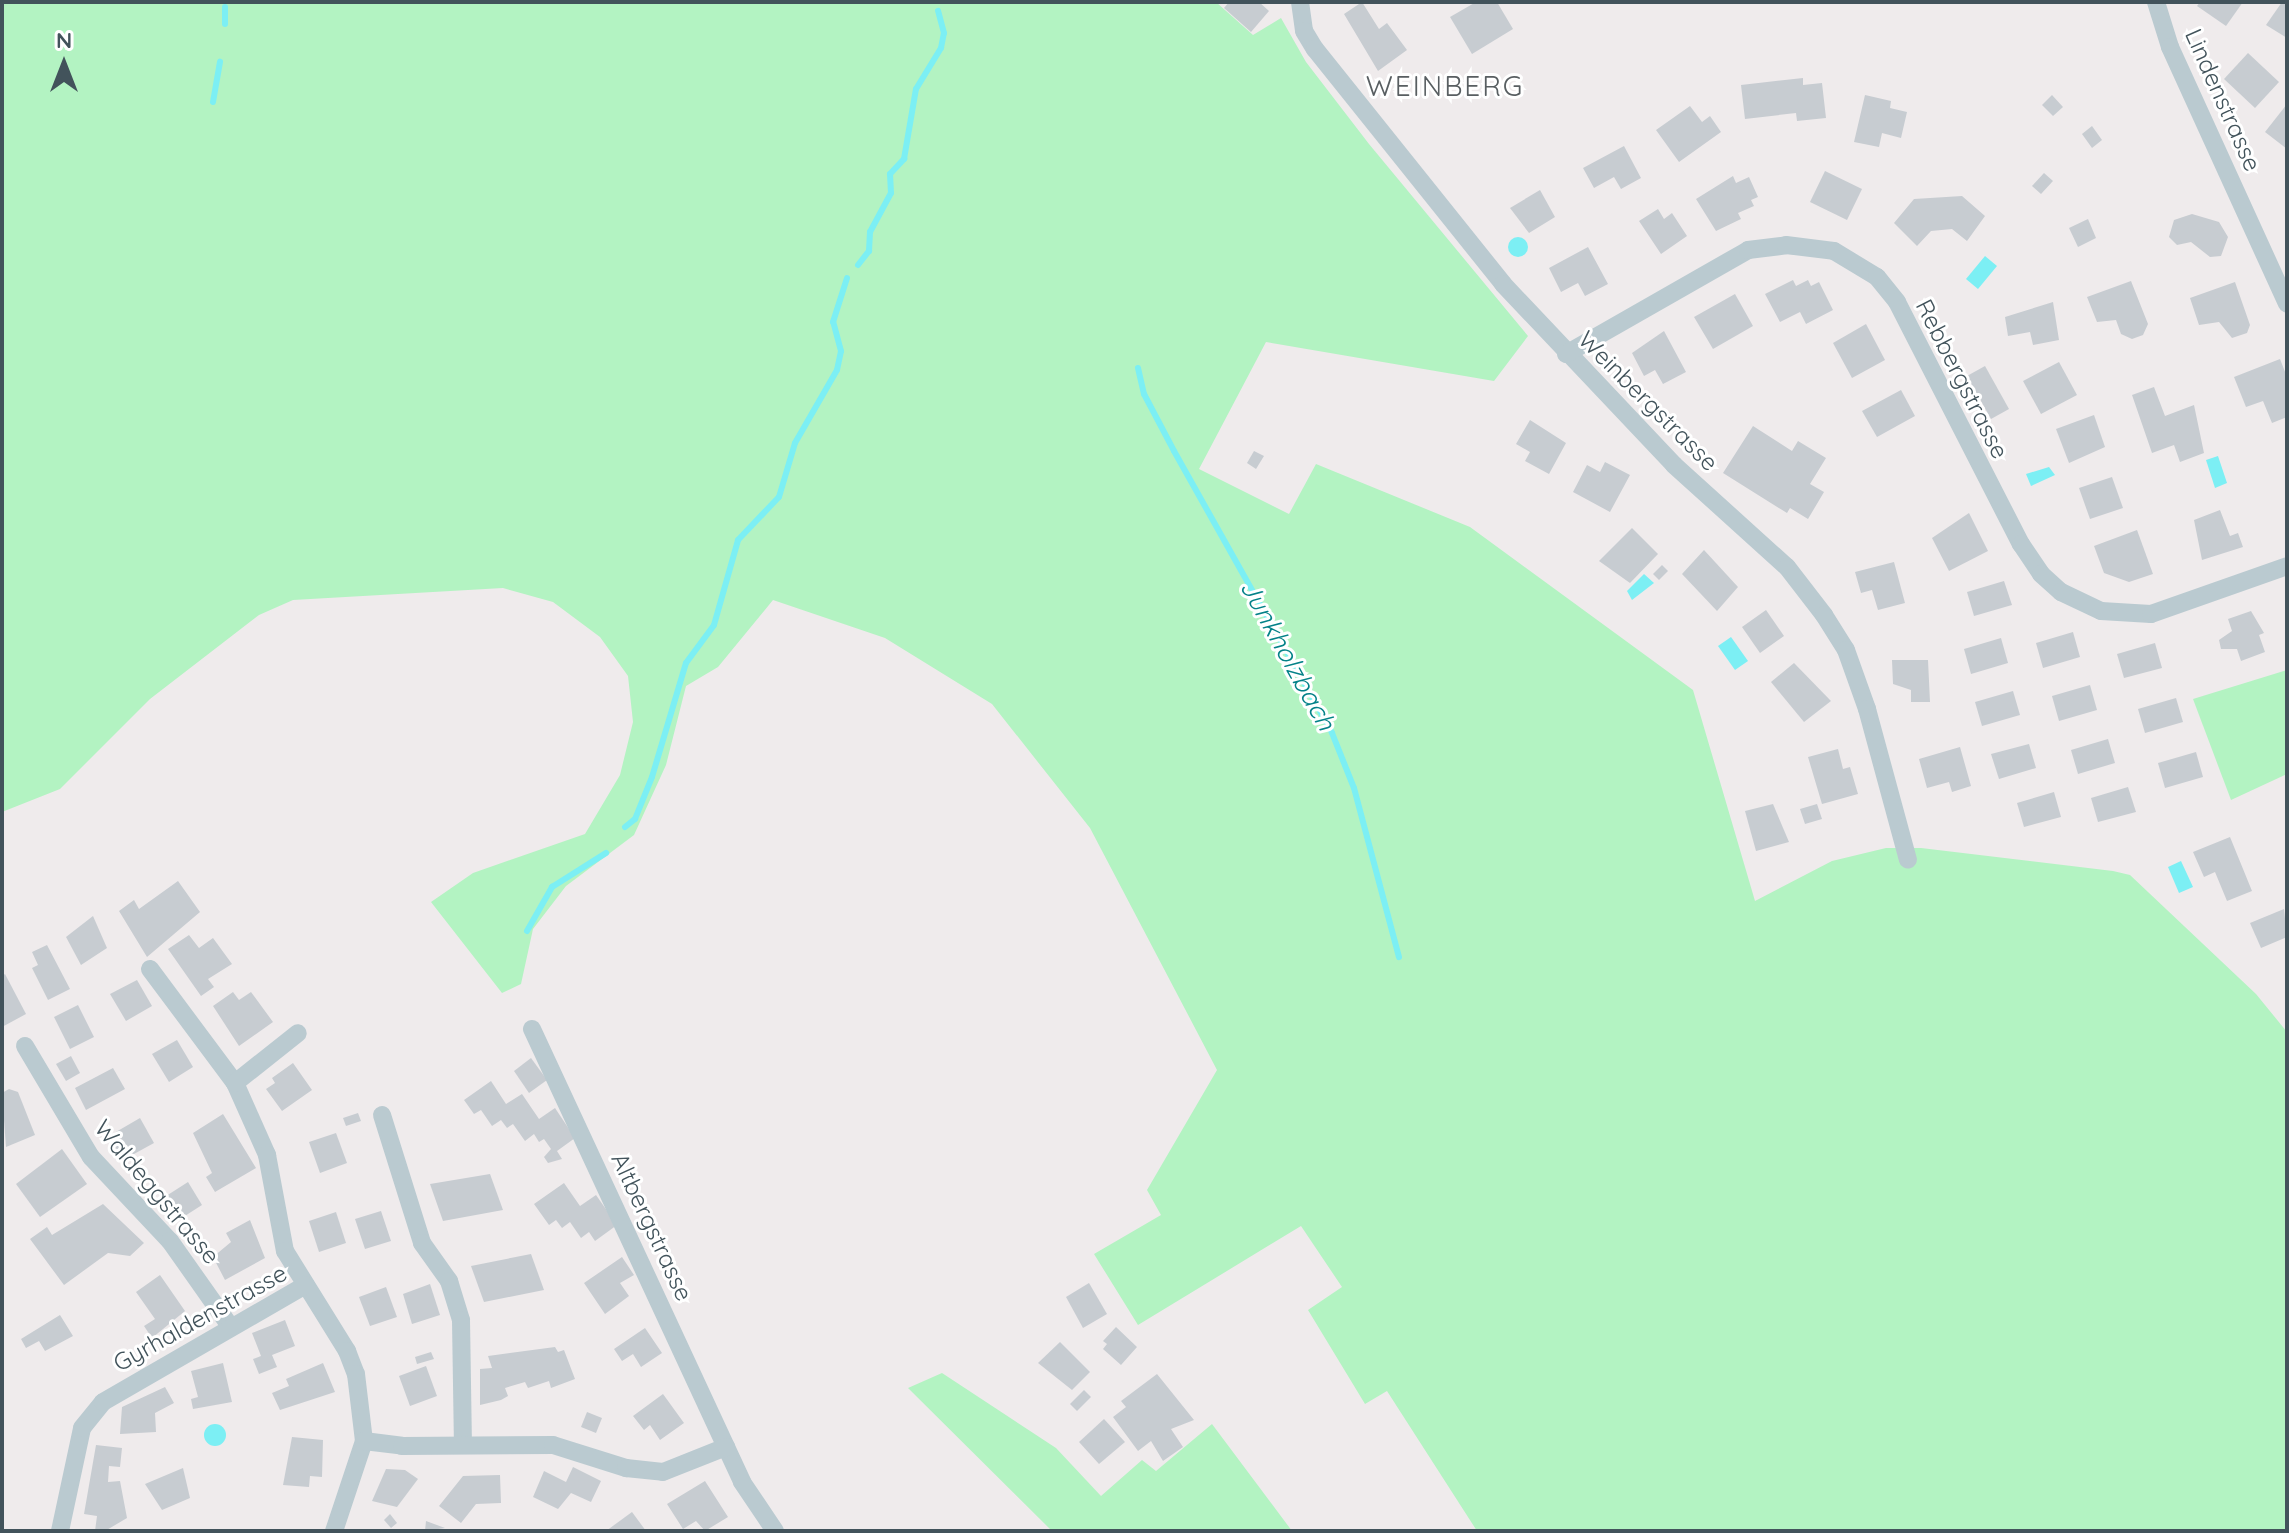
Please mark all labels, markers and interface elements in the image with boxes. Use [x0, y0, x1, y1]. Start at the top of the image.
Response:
north arrow [24, 24, 104, 104]
street label: Lindenstrasse [2179, 24, 2267, 176]
text: N [56, 26, 72, 54]
district label: WEINBERG [1366, 69, 1524, 103]
street label: Rebbergstrasse [1910, 295, 2014, 463]
street label: Weinbergstrasse [1572, 325, 1724, 477]
water label: Junkholzbach [1234, 574, 1342, 736]
street label: Waldeggstrasse [88, 1114, 226, 1270]
street label: Altbergstrasse [605, 1149, 699, 1305]
street label: Gyrhaldenstrasse [108, 1258, 292, 1378]

